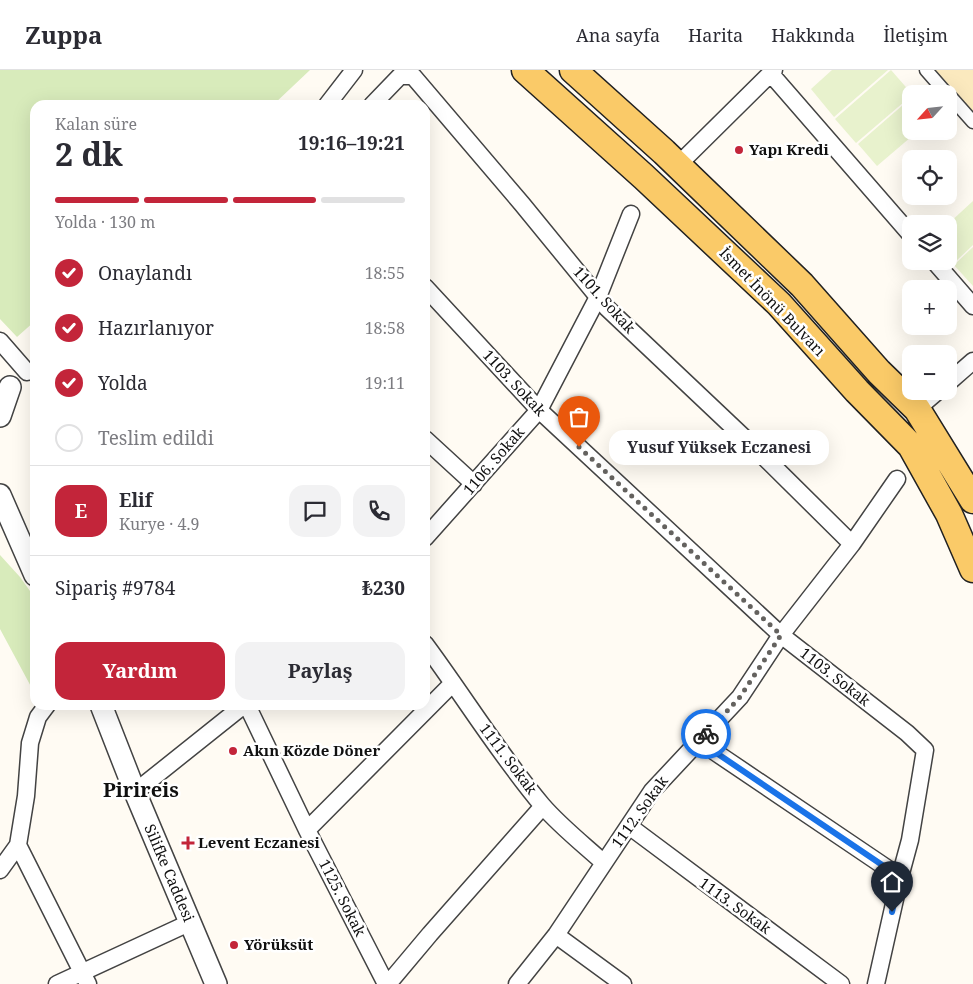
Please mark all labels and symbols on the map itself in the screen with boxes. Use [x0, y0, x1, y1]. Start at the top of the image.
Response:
north arrow [902, 85, 958, 140]
place label: Yapı Kredi [749, 139, 830, 159]
marker: Yapı Kredi [733, 144, 745, 156]
street label: İsmet İnönü Bulvarı [716, 243, 830, 360]
street label: 1101. Sokak [569, 261, 640, 337]
street label: 1103. Sokak [479, 345, 551, 420]
pin [558, 396, 600, 447]
street label: 1106. Sokak [458, 422, 528, 499]
callout: Yusuf Yüksek Eczanesi [609, 430, 829, 464]
street label: 1103. Sokak [796, 642, 875, 710]
courier [681, 709, 731, 759]
street label: 1111. Sokak [476, 719, 542, 798]
place label: Akın Közde Döner [243, 740, 380, 760]
marker: Akın Közde Döner [227, 745, 239, 757]
street label: 1112. Sokak [606, 771, 672, 851]
district label: Pirireis [103, 776, 179, 803]
street label: Silifke Caddesi [140, 821, 200, 925]
place label: Levent Eczanesi [198, 832, 320, 852]
marker: Levent Eczanesi [182, 837, 194, 849]
street label: 1125. Sokak [315, 856, 371, 940]
pin [871, 861, 913, 912]
street label: 1113. Sokak [696, 872, 776, 938]
place label: Yörüksüt [244, 934, 313, 954]
marker: Yörüksüt [228, 939, 240, 951]

